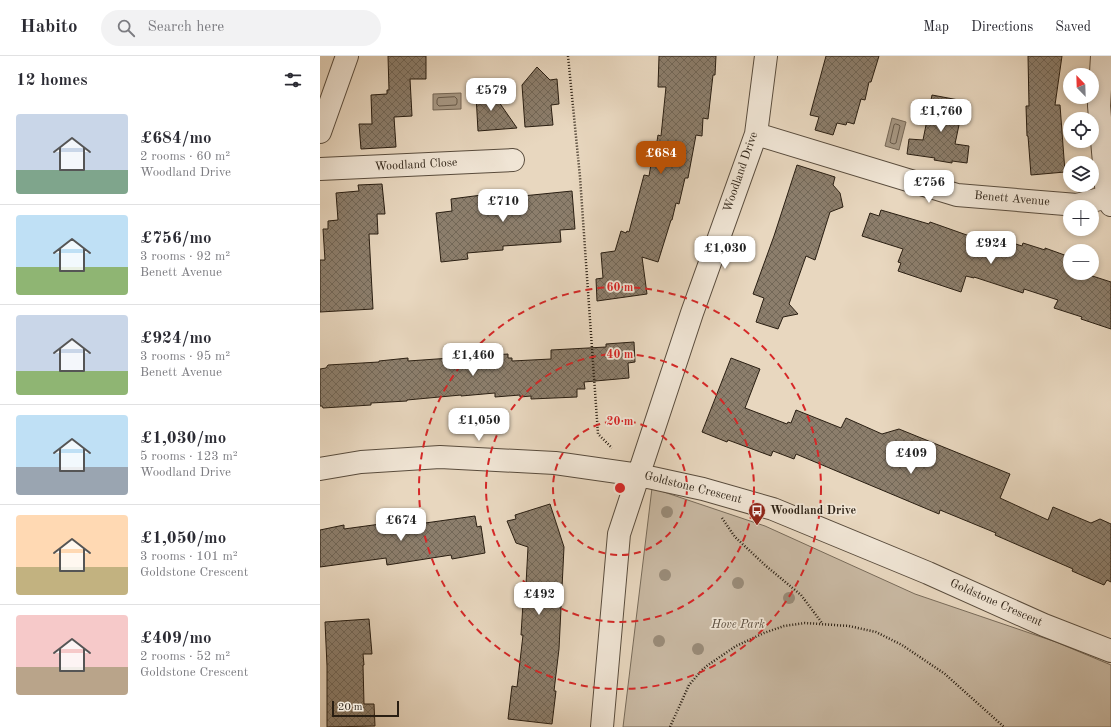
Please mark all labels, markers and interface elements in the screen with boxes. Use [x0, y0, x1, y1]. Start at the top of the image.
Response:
search box [101, 10, 381, 46]
icon: search [115, 17, 137, 39]
text: Habito [20, 18, 77, 37]
text: Search here [147, 20, 224, 35]
text: Map [923, 20, 949, 34]
text: Directions [971, 20, 1033, 34]
text: Saved [1055, 20, 1091, 34]
north arrow [1063, 68, 1099, 104]
map controls [1063, 68, 1099, 280]
icon: filters [282, 69, 304, 91]
text: 12 homes [16, 72, 88, 89]
pin: £579 [467, 78, 515, 112]
text: £579 [475, 84, 507, 97]
pin: £1,760 [908, 99, 974, 133]
text: £1,760 [919, 105, 963, 118]
button: locate [1063, 112, 1099, 148]
icon: home [48, 130, 96, 178]
text: £684/mo [140, 130, 212, 147]
street label: Woodland Drive [722, 130, 760, 214]
pin: £684 [637, 141, 685, 175]
text: £684 [645, 147, 677, 160]
text: 2 rooms · 60 m² [140, 150, 230, 163]
button: layers [1063, 156, 1099, 192]
street label: Woodland Close [374, 157, 458, 173]
text: Woodland Drive [140, 166, 231, 179]
pin: £756 [905, 170, 953, 204]
text: £756 [913, 176, 945, 189]
pin: £710 [479, 189, 527, 223]
street label: Benett Avenue [974, 190, 1051, 208]
text: £710 [487, 195, 519, 208]
button: + [1063, 200, 1099, 236]
text: £756/mo [140, 230, 212, 247]
icon: home [48, 231, 96, 279]
pin: £924 [967, 231, 1015, 265]
pin: £1,030 [692, 236, 758, 270]
text: £924 [975, 237, 1007, 250]
text: £1,030 [703, 242, 747, 255]
button: − [1063, 244, 1099, 280]
text: 3 rooms · 92 m² [140, 250, 230, 263]
text: Benett Avenue [140, 266, 222, 279]
text: 60 m [607, 282, 634, 294]
text: £924/mo [140, 330, 212, 347]
icon: home [48, 331, 96, 379]
pin: £1,460 [440, 343, 506, 377]
text: £1,460 [451, 349, 495, 362]
text: 40 m [607, 349, 634, 361]
text: 3 rooms · 95 m² [140, 350, 230, 363]
text: Benett Avenue [140, 366, 222, 379]
pin: £1,050 [446, 408, 512, 442]
text: £1,050 [457, 414, 501, 427]
text: 20 m [607, 416, 634, 428]
text: £1,030/mo [140, 430, 226, 447]
icon: home [48, 431, 96, 479]
pin: £409 [887, 441, 935, 475]
text: £409 [895, 447, 927, 460]
text: 5 rooms · 123 m² [140, 450, 238, 463]
text: Woodland Drive [140, 466, 231, 479]
street label: Goldstone Crescent [643, 470, 743, 506]
centre of rings [613, 481, 627, 495]
bus stop icon: Woodland Drive [747, 501, 767, 526]
place label: Woodland Drive [770, 505, 856, 517]
pin: £674 [377, 508, 425, 542]
text: £674 [385, 514, 417, 527]
text: £1,050/mo [140, 530, 226, 547]
icon: home [48, 531, 96, 579]
text: 3 rooms · 101 m² [140, 550, 238, 563]
text: Goldstone Crescent [140, 566, 248, 579]
street label: Goldstone Crescent [948, 577, 1044, 629]
pin: £492 [515, 582, 563, 616]
text: £492 [523, 588, 555, 601]
park label: Hove Park [710, 619, 765, 631]
text: £409/mo [140, 630, 212, 647]
icon: home [48, 631, 96, 679]
text: 2 rooms · 52 m² [140, 650, 230, 663]
text: Goldstone Crescent [140, 666, 248, 679]
scale bar [332, 699, 399, 718]
text: 20 m [338, 702, 363, 713]

